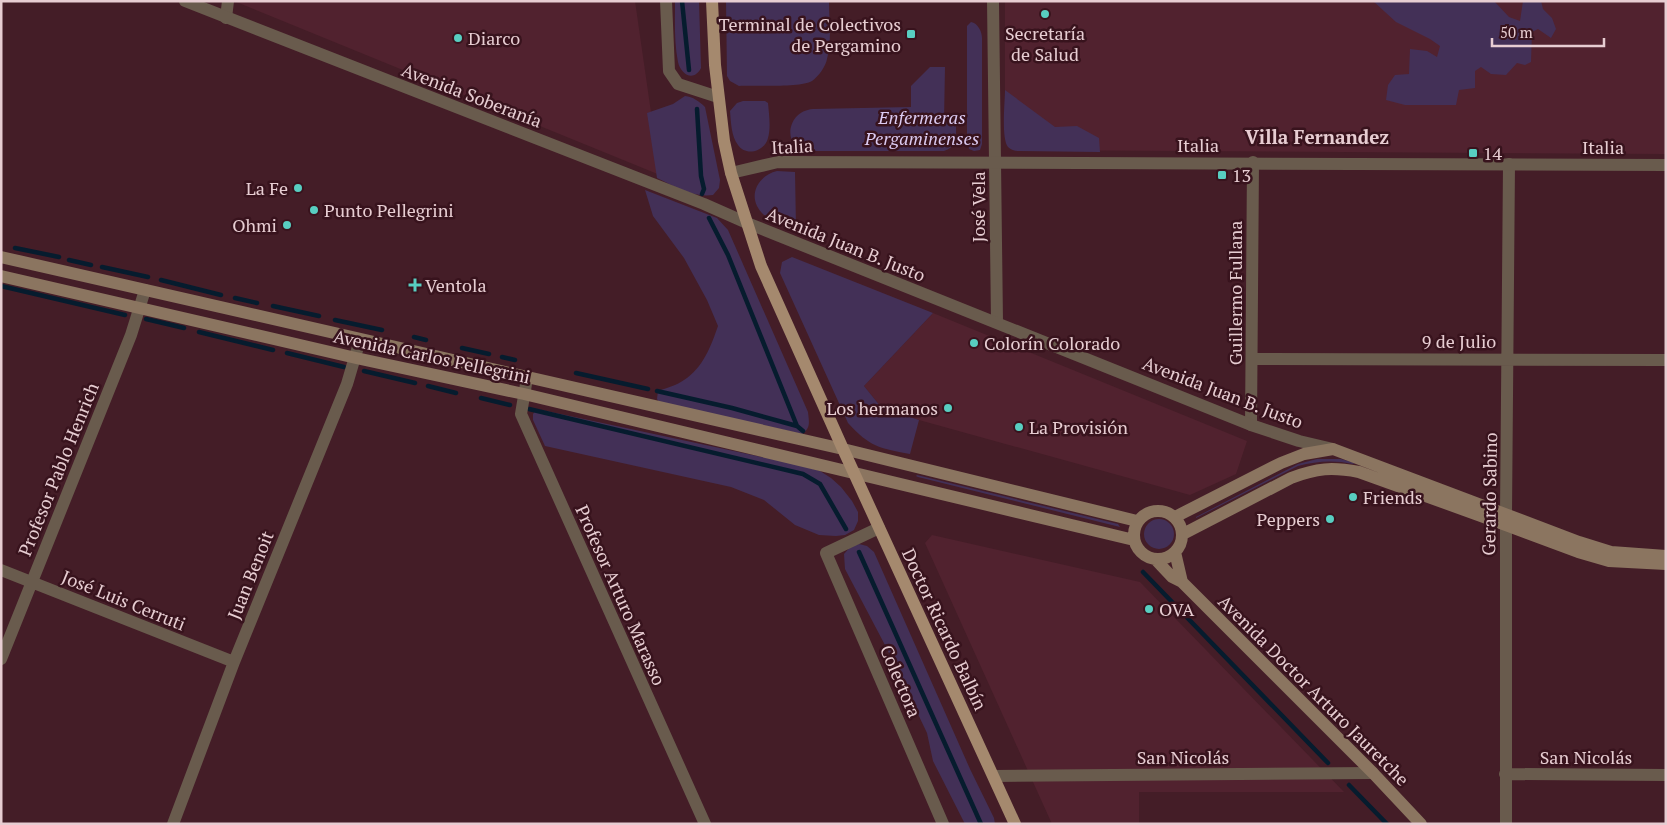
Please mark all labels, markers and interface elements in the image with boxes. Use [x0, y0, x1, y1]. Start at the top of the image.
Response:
marker: Secretaría de Salud [1039, 8, 1051, 20]
place label: Terminal de Colectivos de Pergamino [718, 12, 901, 57]
scale bar [1492, 15, 1604, 47]
place label: Secretaría de Salud [1005, 21, 1085, 66]
text: 50 m [1500, 22, 1533, 42]
place label: Diarco [468, 26, 520, 50]
marker: Terminal de Colectivos de Pergamino [905, 28, 917, 40]
marker: Diarco [452, 32, 464, 44]
street label: Avenida Soberanía [399, 57, 545, 133]
park label: Enfermeras Pergaminenses [864, 105, 979, 150]
district label: Villa Fernandez [1245, 124, 1389, 149]
street label: Italia [770, 133, 814, 159]
street label: Italia [1177, 133, 1219, 157]
street label: Italia [1582, 135, 1624, 159]
place label: 14 [1483, 141, 1503, 165]
marker: 14 [1467, 147, 1479, 159]
place label: 13 [1232, 163, 1251, 187]
marker: 13 [1216, 169, 1228, 181]
street label: José Vela [966, 171, 990, 243]
place label: La Fe [246, 176, 288, 200]
marker: La Fe [292, 182, 304, 194]
place label: Punto Pellegrini [324, 198, 454, 222]
street label: Avenida Juan B. Justo [763, 201, 929, 287]
marker: Punto Pellegrini [308, 204, 320, 216]
place label: Ohmi [232, 213, 277, 237]
marker: Ohmi [281, 219, 293, 231]
street label: Guillermo Fullana [1223, 221, 1247, 365]
place label: Ventola [425, 273, 487, 297]
marker: Ventola [409, 279, 421, 291]
street label: Avenida Carlos Pellegrini [331, 323, 533, 389]
street label: 9 de Julio [1422, 329, 1496, 353]
place label: Colorín Colorado [984, 331, 1120, 355]
marker: Colorín Colorado [968, 337, 980, 349]
street label: Avenida Juan B. Justo [1139, 350, 1307, 434]
street label: Profesor Pablo Henrich [12, 378, 104, 559]
place label: Los hermanos [826, 396, 938, 420]
marker: Los hermanos [942, 402, 954, 414]
place label: La Provisión [1029, 415, 1128, 439]
marker: La Provisión [1013, 421, 1025, 433]
street label: Gerardo Sabino [1476, 432, 1502, 556]
place label: Friends [1363, 485, 1423, 509]
marker: Friends [1347, 491, 1359, 503]
street label: Profesor Arturo Marasso [570, 501, 672, 689]
place label: Peppers [1257, 507, 1320, 531]
marker: Peppers [1324, 513, 1336, 525]
street label: Juan Benoit [221, 527, 279, 623]
street label: Doctor Ricardo Balbín [897, 544, 993, 714]
street label: José Luis Cerruti [58, 564, 190, 636]
street label: Avenida Doctor Arturo Jauretche [1213, 589, 1415, 791]
place label: OVA [1159, 597, 1195, 621]
marker: OVA [1143, 603, 1155, 615]
street label: Colectora [875, 641, 927, 721]
street label: San Nicolás [1137, 745, 1229, 769]
street label: San Nicolás [1540, 745, 1632, 769]

